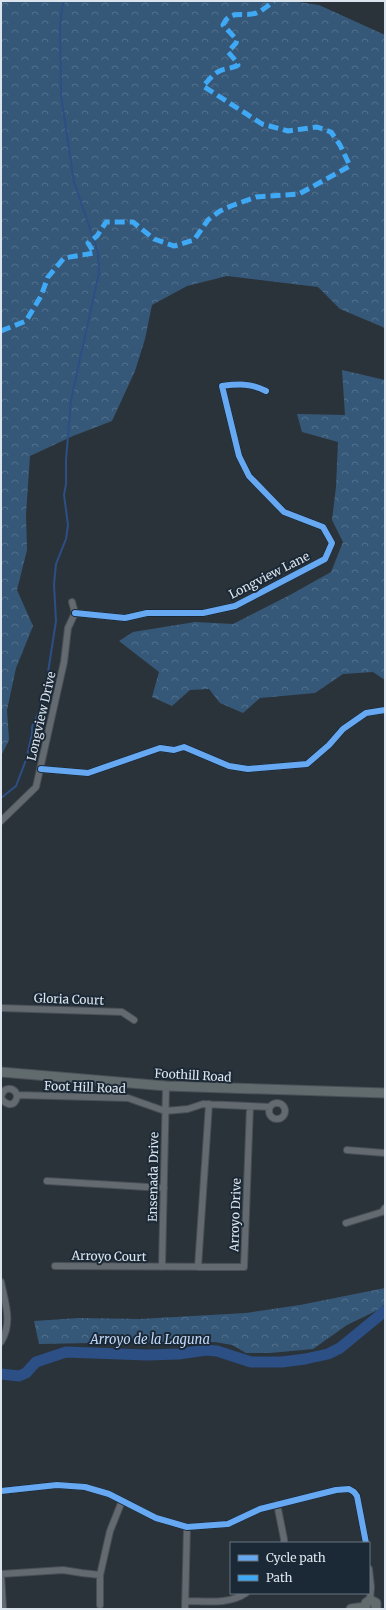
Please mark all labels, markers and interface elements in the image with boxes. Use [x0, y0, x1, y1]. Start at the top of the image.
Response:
street label: Longview Lane [226, 548, 312, 602]
street label: Longview Drive [23, 670, 59, 762]
street label: Gloria Court [34, 990, 105, 1008]
street label: Foothill Road [154, 1065, 232, 1085]
street label: Foot Hill Road [44, 1078, 126, 1096]
street label: Ensenada Drive [145, 1132, 161, 1222]
street label: Arroyo Drive [226, 1178, 244, 1253]
street label: Arroyo Court [70, 1248, 147, 1264]
water label: Arroyo de la Laguna [89, 1331, 210, 1348]
legend [230, 1542, 370, 1594]
text: Cycle path [266, 1550, 326, 1565]
text: Path [266, 1570, 292, 1585]

